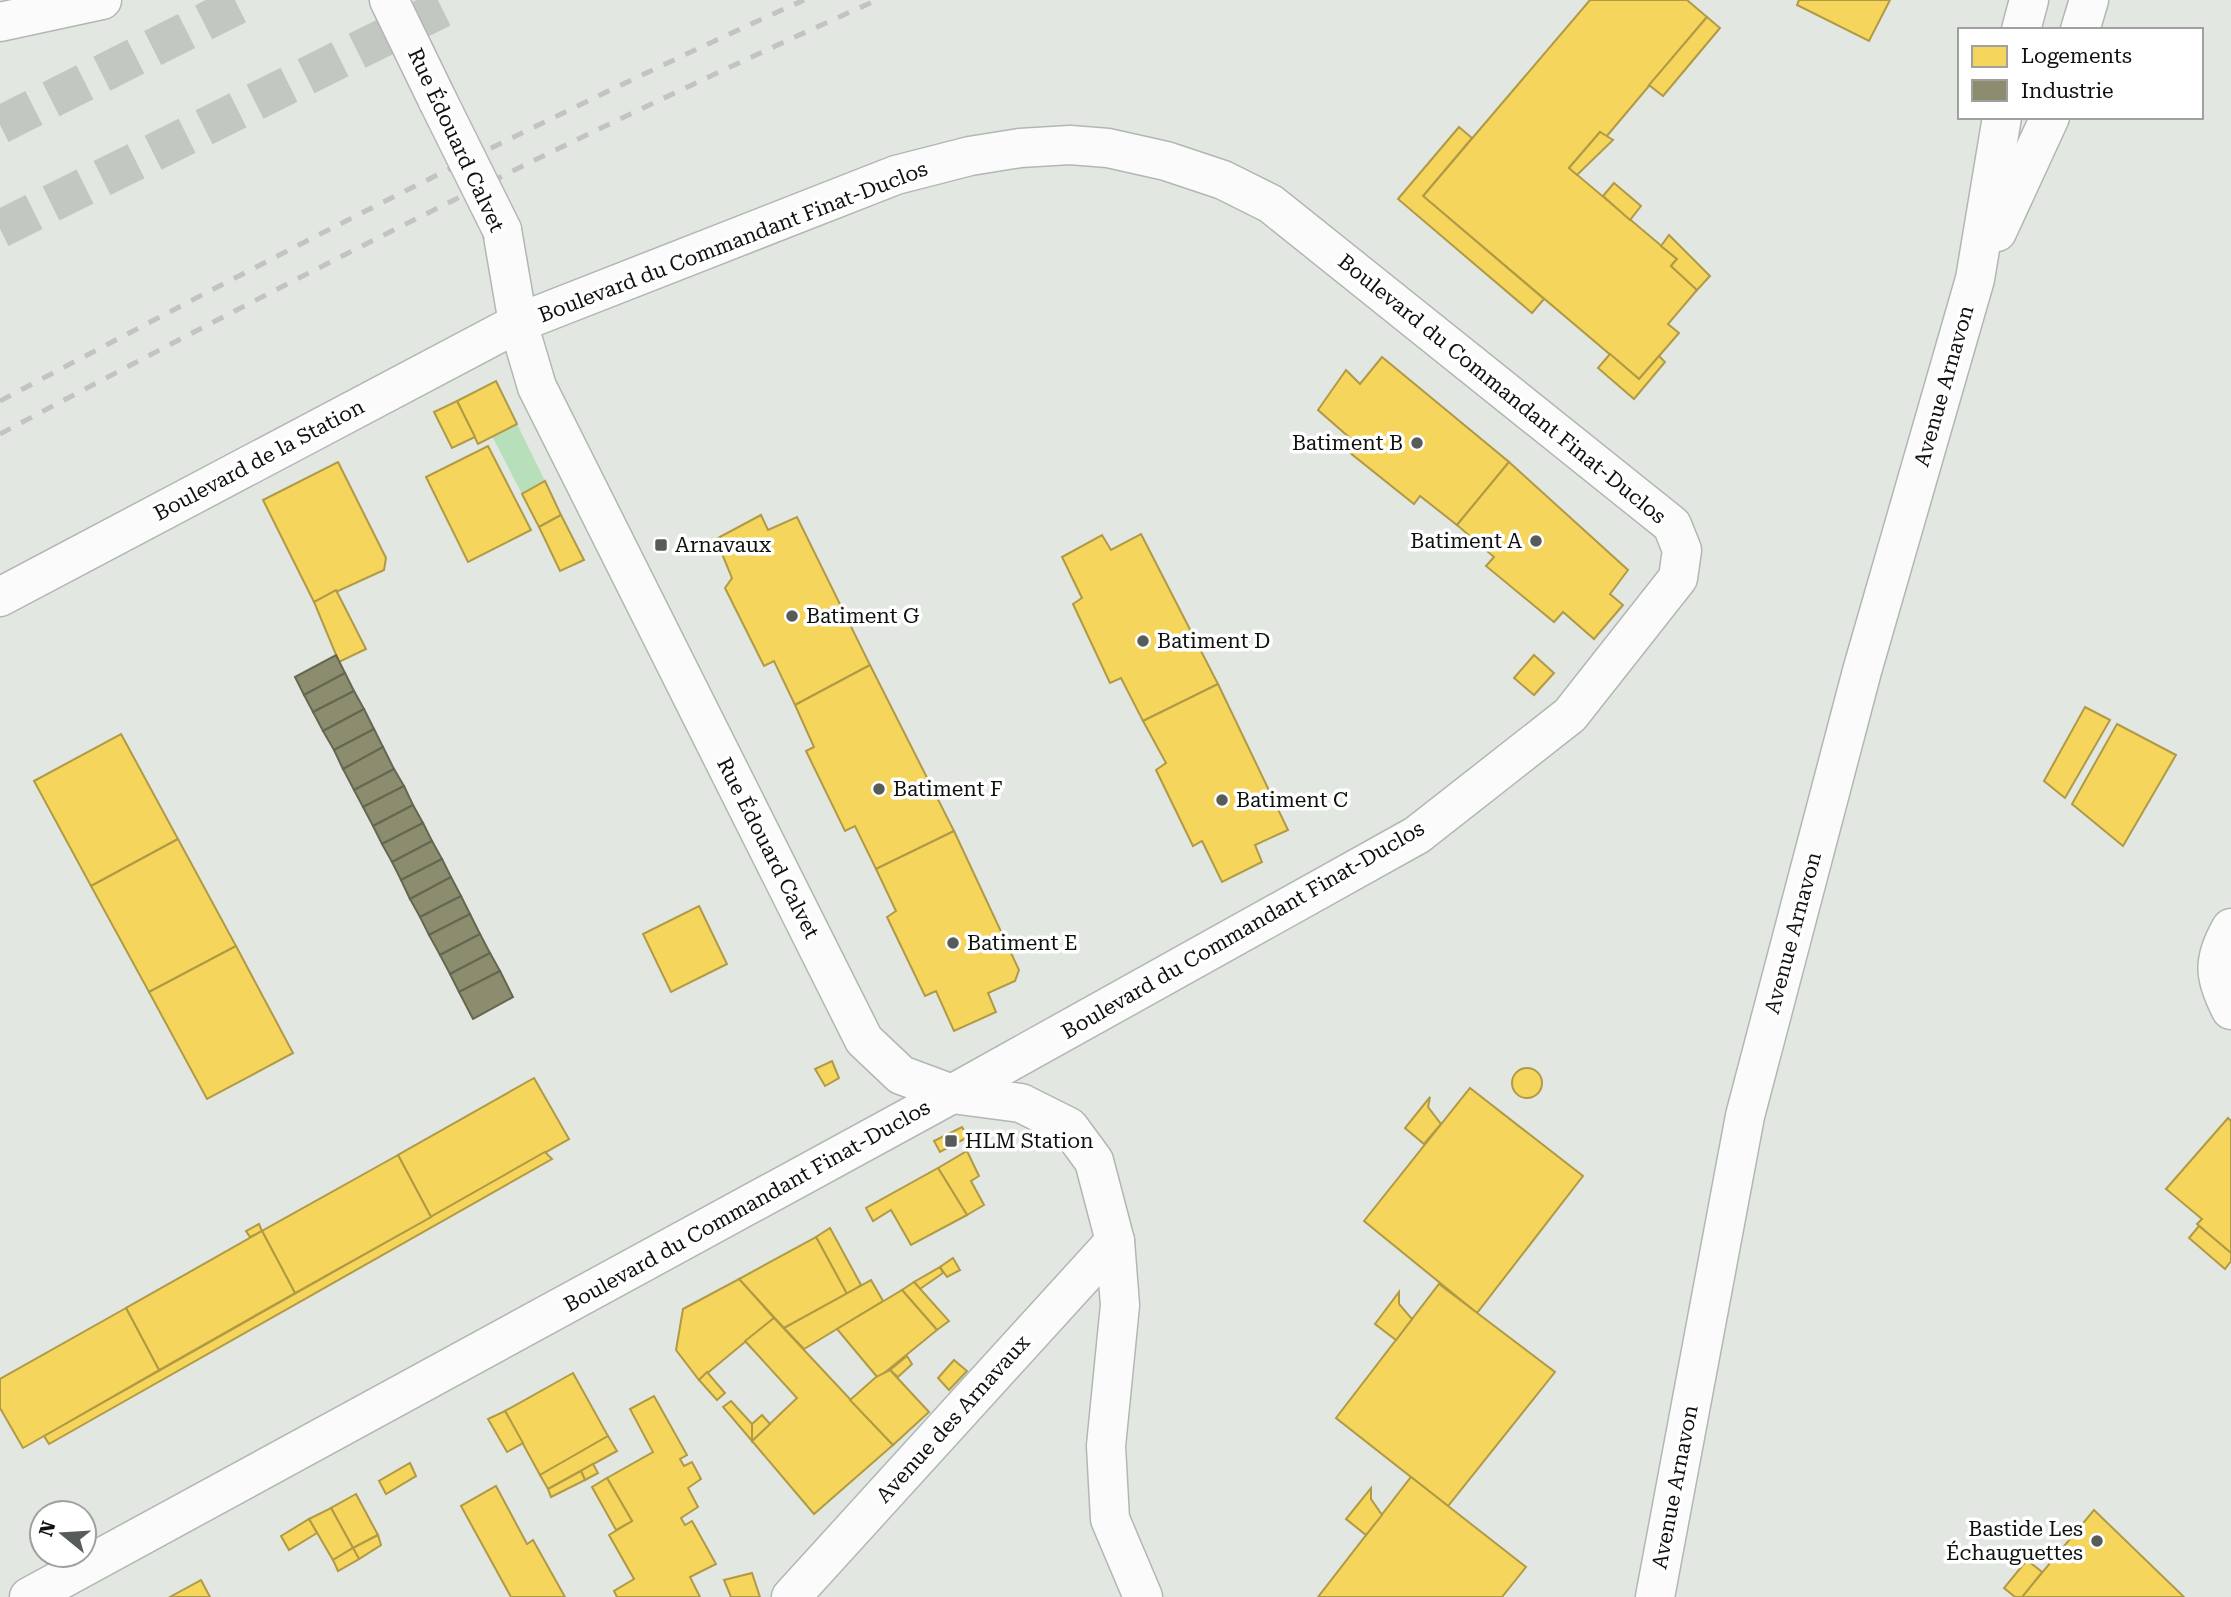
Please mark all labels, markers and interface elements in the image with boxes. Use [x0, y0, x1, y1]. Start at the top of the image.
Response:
legend [1958, 28, 2203, 119]
street label: Rue Édouard Calvet [403, 44, 510, 236]
text: Logements [2021, 44, 2132, 68]
text: Industrie [2021, 79, 2114, 103]
street label: Boulevard du Commandant Finat-Duclos [535, 157, 931, 327]
street label: Boulevard du Commandant Finat-Duclos [1333, 249, 1671, 529]
street label: Avenue Arnavon [1910, 302, 1979, 469]
street label: Boulevard de la Station [150, 394, 369, 526]
place label: Batiment B [1292, 431, 1403, 455]
marker: Batiment B [1409, 435, 1425, 451]
place label: Batiment A [1410, 529, 1522, 553]
place label: Arnavaux [675, 533, 771, 557]
marker: Batiment A [1528, 533, 1544, 549]
marker: Arnavaux [653, 537, 669, 553]
place label: Batiment G [806, 604, 919, 628]
marker: Batiment G [784, 608, 800, 624]
place label: Batiment D [1157, 629, 1270, 653]
marker: Batiment D [1135, 633, 1151, 649]
street label: Rue Édouard Calvet [712, 753, 825, 943]
place label: Batiment F [893, 777, 1003, 801]
marker: Batiment F [871, 781, 887, 797]
place label: Batiment C [1236, 788, 1348, 812]
marker: Batiment C [1214, 792, 1230, 808]
street label: Boulevard du Commandant Finat-Duclos [1058, 816, 1429, 1044]
street label: Avenue Arnavon [1760, 849, 1826, 1017]
place label: Batiment E [967, 931, 1077, 955]
marker: Batiment E [945, 935, 961, 951]
street label: Boulevard du Commandant Finat-Duclos [560, 1095, 934, 1317]
place label: HLM Station [965, 1129, 1094, 1153]
marker: HLM Station [943, 1133, 959, 1149]
street label: Avenue des Arnavaux [871, 1330, 1035, 1508]
street label: Avenue Arnavon [1647, 1403, 1703, 1571]
north arrow [28, 1499, 98, 1569]
place label: Bastide Les Échauguettes [1946, 1517, 2083, 1565]
text: N [34, 1518, 61, 1539]
marker: Bastide Les Échauguettes [2089, 1533, 2105, 1549]

